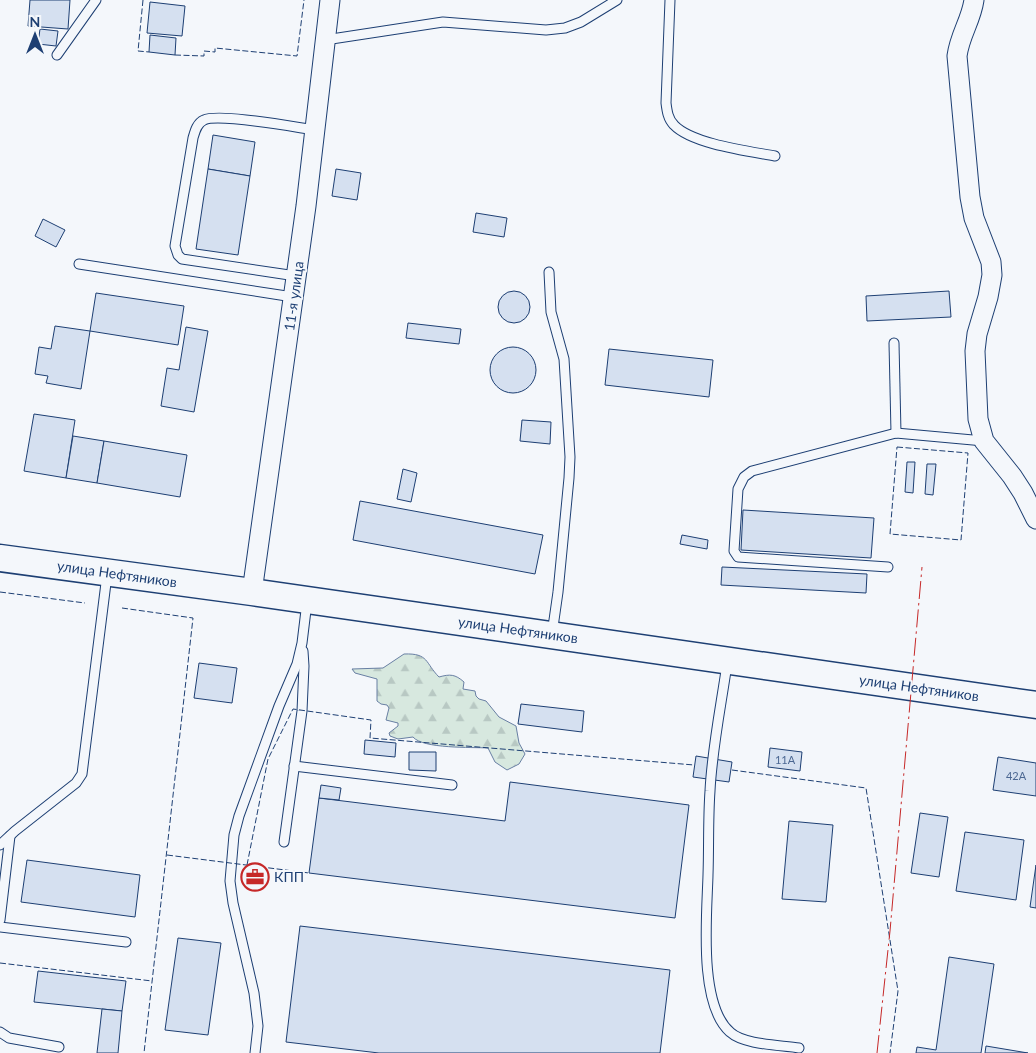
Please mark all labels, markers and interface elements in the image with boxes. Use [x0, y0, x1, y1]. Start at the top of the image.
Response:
north arrow [10, 10, 60, 60]
text: N [30, 13, 40, 30]
street label: 11-я улица [280, 260, 307, 332]
street label: улица Нефтяников [56, 557, 178, 590]
street label: улица Нефтяников [457, 613, 579, 646]
street label: улица Нефтяников [858, 671, 980, 704]
house number: 11А [775, 753, 796, 766]
house number: 42А [1006, 769, 1027, 782]
office icon: КПП [240, 862, 270, 892]
place label: КПП [274, 868, 304, 885]

